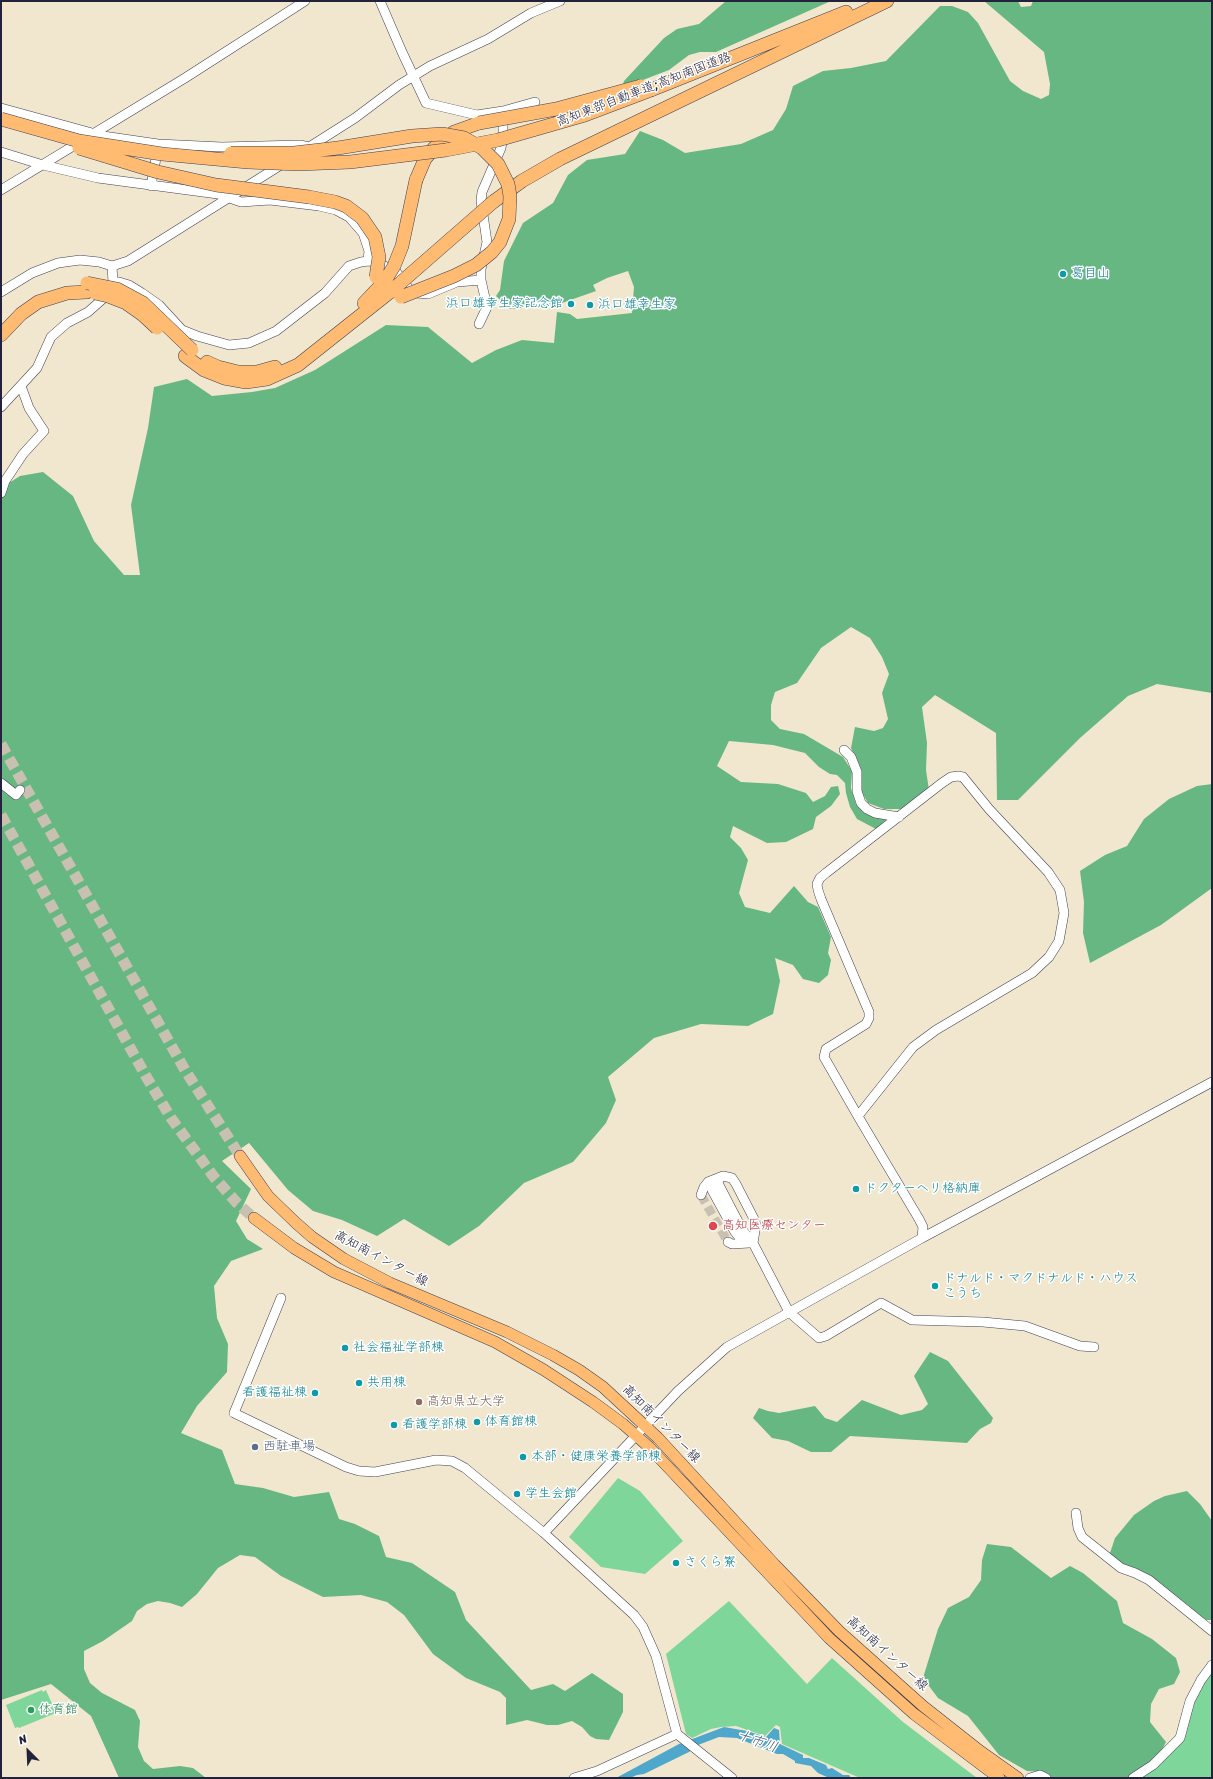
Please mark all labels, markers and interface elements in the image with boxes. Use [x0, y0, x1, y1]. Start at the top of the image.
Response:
street label: 高知東部自動車道;高知南国道路 [554, 49, 734, 131]
place label: 葛目山 [1071, 266, 1110, 282]
marker: 葛目山 [1058, 269, 1068, 279]
place label: 浜口雄幸生家記念館 [446, 296, 563, 312]
place label: 浜口雄幸生家 [598, 297, 676, 313]
marker: 浜口雄幸生家記念館 [566, 299, 576, 309]
marker: 浜口雄幸生家 [585, 300, 595, 310]
place label: ドクターヘリ格納庫 [864, 1181, 981, 1197]
marker: ドクターヘリ格納庫 [851, 1184, 861, 1194]
place label: 高知医療センター [722, 1218, 826, 1234]
marker: 高知医療センター [707, 1220, 719, 1232]
street label: 高知南インター線 [331, 1228, 431, 1290]
place label: ドナルド・マクドナルド・ハウス こうち [943, 1271, 1138, 1302]
marker: ドナルド・マクドナルド・ハウス こうち [930, 1281, 940, 1291]
place label: 社会福祉学部棟 [353, 1340, 444, 1356]
marker: 社会福祉学部棟 [340, 1343, 350, 1353]
place label: 共用棟 [367, 1375, 406, 1391]
marker: 共用棟 [354, 1378, 364, 1388]
street label: 高知南インター線 [619, 1382, 703, 1466]
place label: 看護福祉棟 [242, 1385, 307, 1401]
marker: 看護福祉棟 [310, 1388, 320, 1398]
place label: 高知県立大学 [427, 1394, 505, 1410]
marker: 高知県立大学 [414, 1397, 424, 1407]
place label: 体育館棟 [485, 1414, 537, 1430]
place label: 看護学部棟 [402, 1417, 467, 1433]
marker: 体育館棟 [472, 1417, 482, 1427]
marker: 看護学部棟 [389, 1420, 399, 1430]
place label: 西駐車場 [263, 1439, 315, 1455]
marker: 西駐車場 [250, 1442, 260, 1452]
place label: 本部・健康栄養学部棟 [531, 1449, 661, 1465]
marker: 本部・健康栄養学部棟 [518, 1452, 528, 1462]
place label: 学生会館 [525, 1486, 577, 1502]
marker: 学生会館 [512, 1489, 522, 1499]
place label: さくら寮 [684, 1555, 736, 1571]
marker: さくら寮 [671, 1558, 681, 1568]
street label: 高知南インター線 [843, 1613, 931, 1695]
place label: 体育館 [39, 1702, 78, 1718]
marker: 体育館 [26, 1705, 36, 1715]
water label: 十市川 [734, 1727, 780, 1757]
text: N [16, 1729, 30, 1750]
north arrow [8, 1731, 48, 1771]

